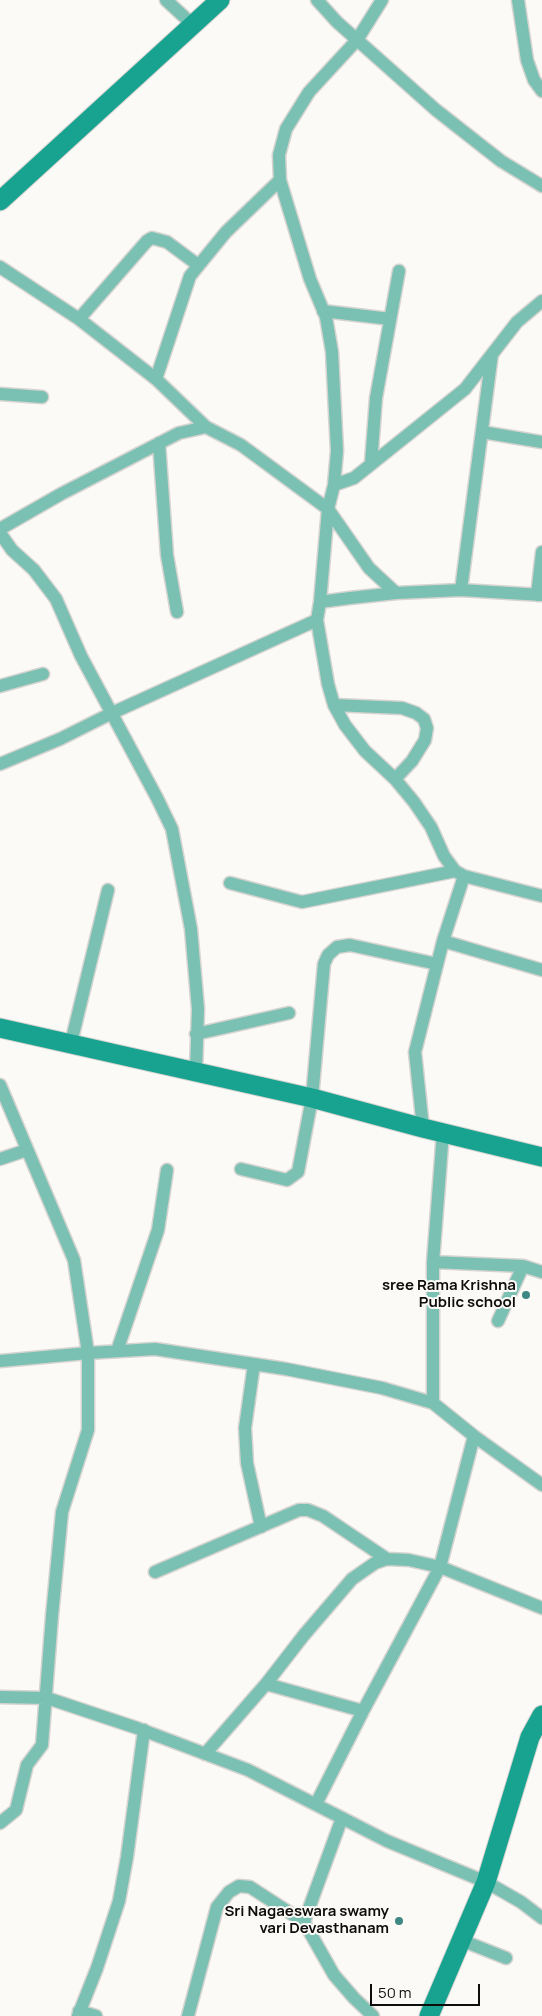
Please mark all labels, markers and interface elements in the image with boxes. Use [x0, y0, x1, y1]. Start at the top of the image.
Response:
place label: sree Rama Krishna Public school [382, 1277, 516, 1312]
marker: sree Rama Krishna Public school [520, 1289, 532, 1301]
place label: Sri Nagaeswara swamy vari Devasthanam [225, 1903, 389, 1938]
marker: Sri Nagaeswara swamy vari Devasthanam [393, 1915, 405, 1927]
scale bar [372, 1974, 482, 2006]
text: 50 m [378, 1982, 412, 2003]

